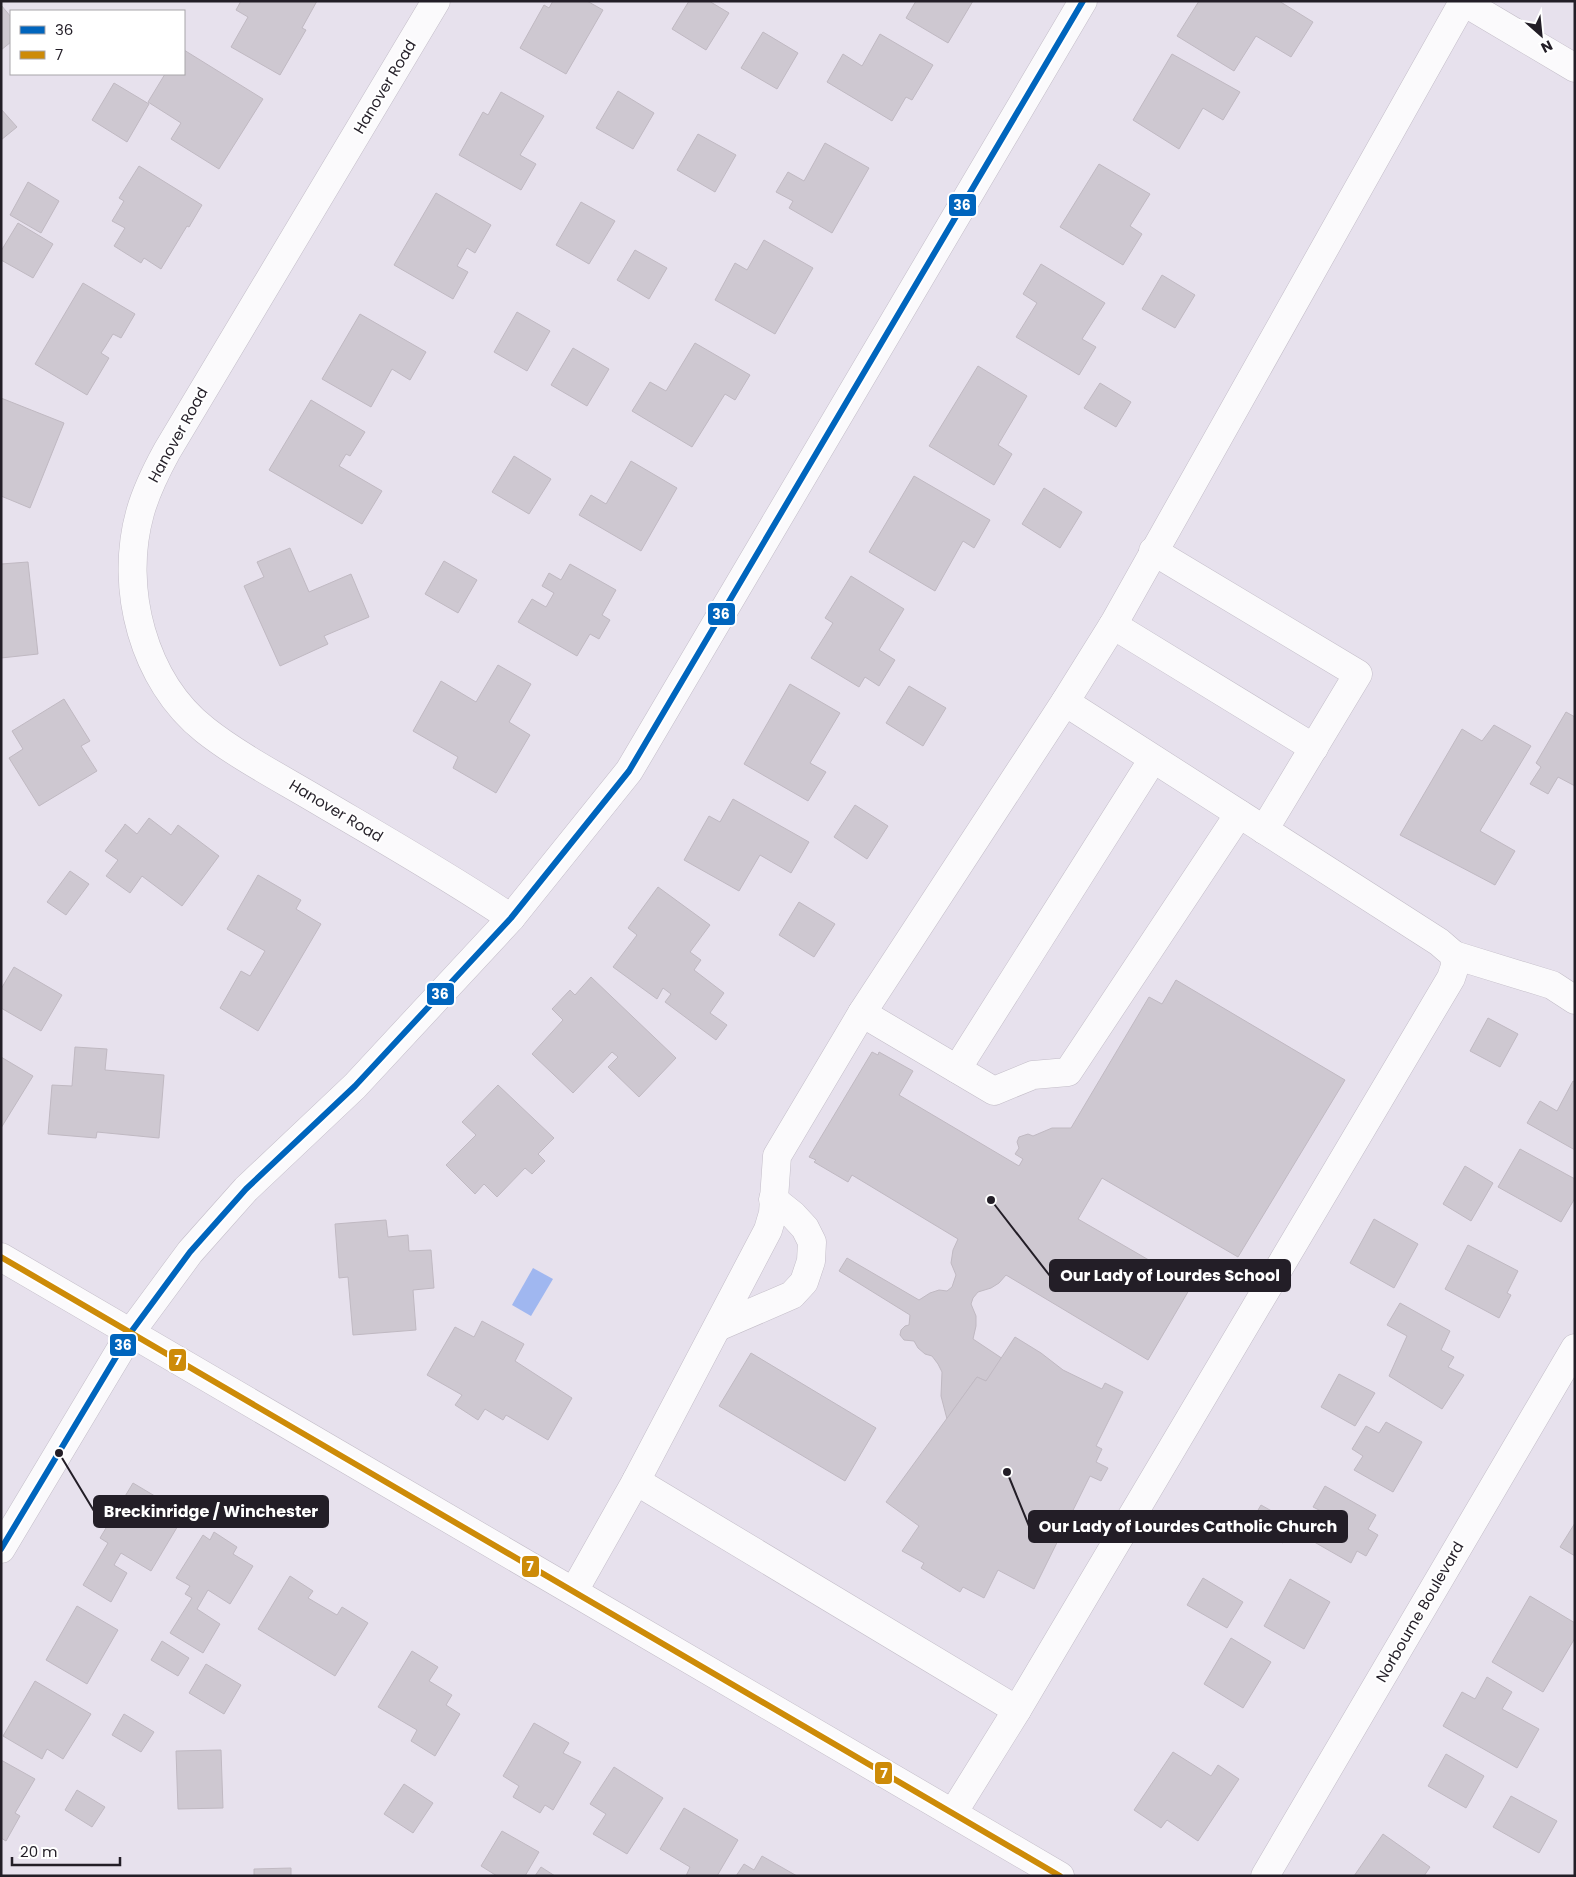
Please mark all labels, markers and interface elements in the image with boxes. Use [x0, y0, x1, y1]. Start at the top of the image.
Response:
legend [10, 10, 185, 75]
north arrow [1516, 10, 1566, 60]
text: 36 [55, 19, 73, 40]
text: N [1538, 35, 1556, 58]
street label: Hanover Road [348, 36, 421, 138]
text: 7 [55, 44, 63, 65]
line badge: 36 [948, 193, 977, 217]
text: 36 [953, 195, 971, 215]
street label: Hanover Road [143, 383, 212, 486]
line badge: 36 [707, 602, 736, 626]
text: 36 [712, 604, 730, 624]
street label: Hanover Road [285, 774, 387, 847]
line badge: 36 [426, 982, 455, 1006]
text: 36 [431, 984, 449, 1004]
callout: Our Lady of Lourdes School [1050, 1260, 1290, 1291]
text: Our Lady of Lourdes School [1060, 1264, 1280, 1287]
line badge: 36 [109, 1333, 137, 1357]
text: 36 [114, 1335, 132, 1355]
line badge: 7 [168, 1348, 187, 1372]
text: 7 [174, 1350, 182, 1370]
callout: Breckinridge / Winchester [94, 1496, 328, 1527]
text: Breckinridge / Winchester [104, 1500, 318, 1523]
callout: Our Lady of Lourdes Catholic Church [1029, 1511, 1347, 1542]
text: Our Lady of Lourdes Catholic Church [1039, 1515, 1337, 1538]
street label: Norbourne Boulevard [1371, 1538, 1468, 1686]
line badge: 7 [521, 1555, 540, 1578]
text: 7 [526, 1556, 534, 1576]
line badge: 7 [874, 1761, 893, 1785]
text: 7 [880, 1763, 888, 1783]
scale bar [12, 1834, 120, 1866]
text: 20 m [20, 1841, 58, 1862]

